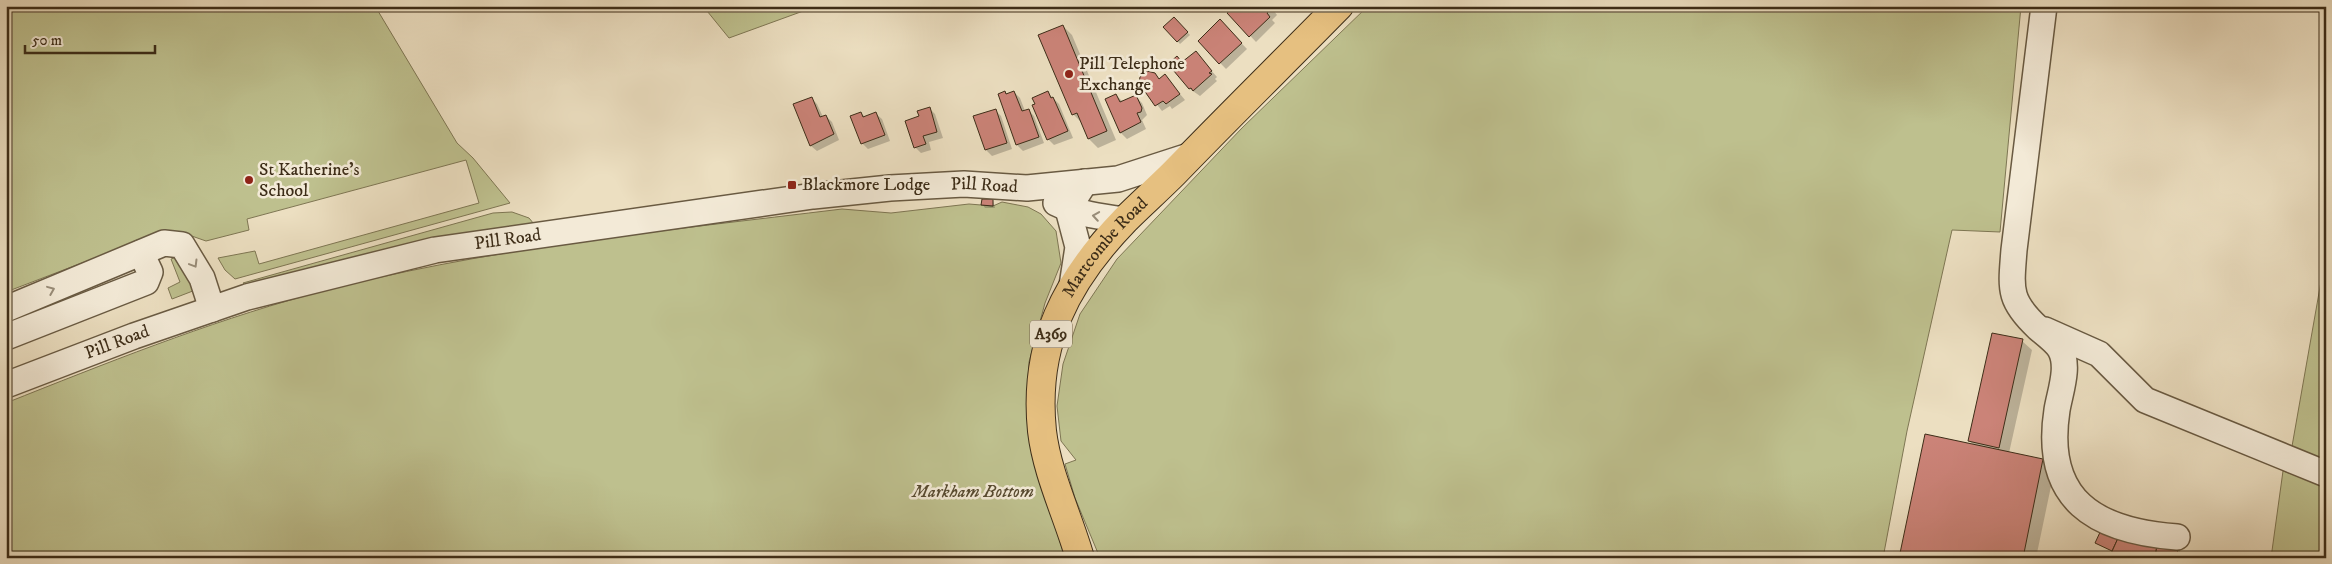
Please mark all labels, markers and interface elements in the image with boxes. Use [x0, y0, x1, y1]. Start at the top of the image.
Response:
scale bar [25, 22, 155, 54]
text: 50 m [32, 31, 62, 50]
place label: Pill Telephone Exchange [1079, 53, 1185, 96]
marker: Pill Telephone Exchange [1063, 68, 1075, 80]
place label: St Katherine's School [259, 159, 359, 202]
street label: Pill Road [950, 173, 1018, 198]
marker: St Katherine's School [243, 174, 255, 186]
place label: Blackmore Lodge [802, 174, 930, 196]
marker: Blackmore Lodge [786, 179, 798, 191]
street label: Martcombe Road [1058, 193, 1153, 302]
one-way arrow [1092, 211, 1101, 221]
street label: Pill Road [473, 224, 543, 255]
one-way arrow [188, 259, 198, 268]
one-way arrow [46, 286, 55, 296]
road number: A369 [1030, 320, 1072, 348]
street label: Pill Road [82, 321, 152, 365]
park label: Markham Bottom [910, 481, 1034, 503]

